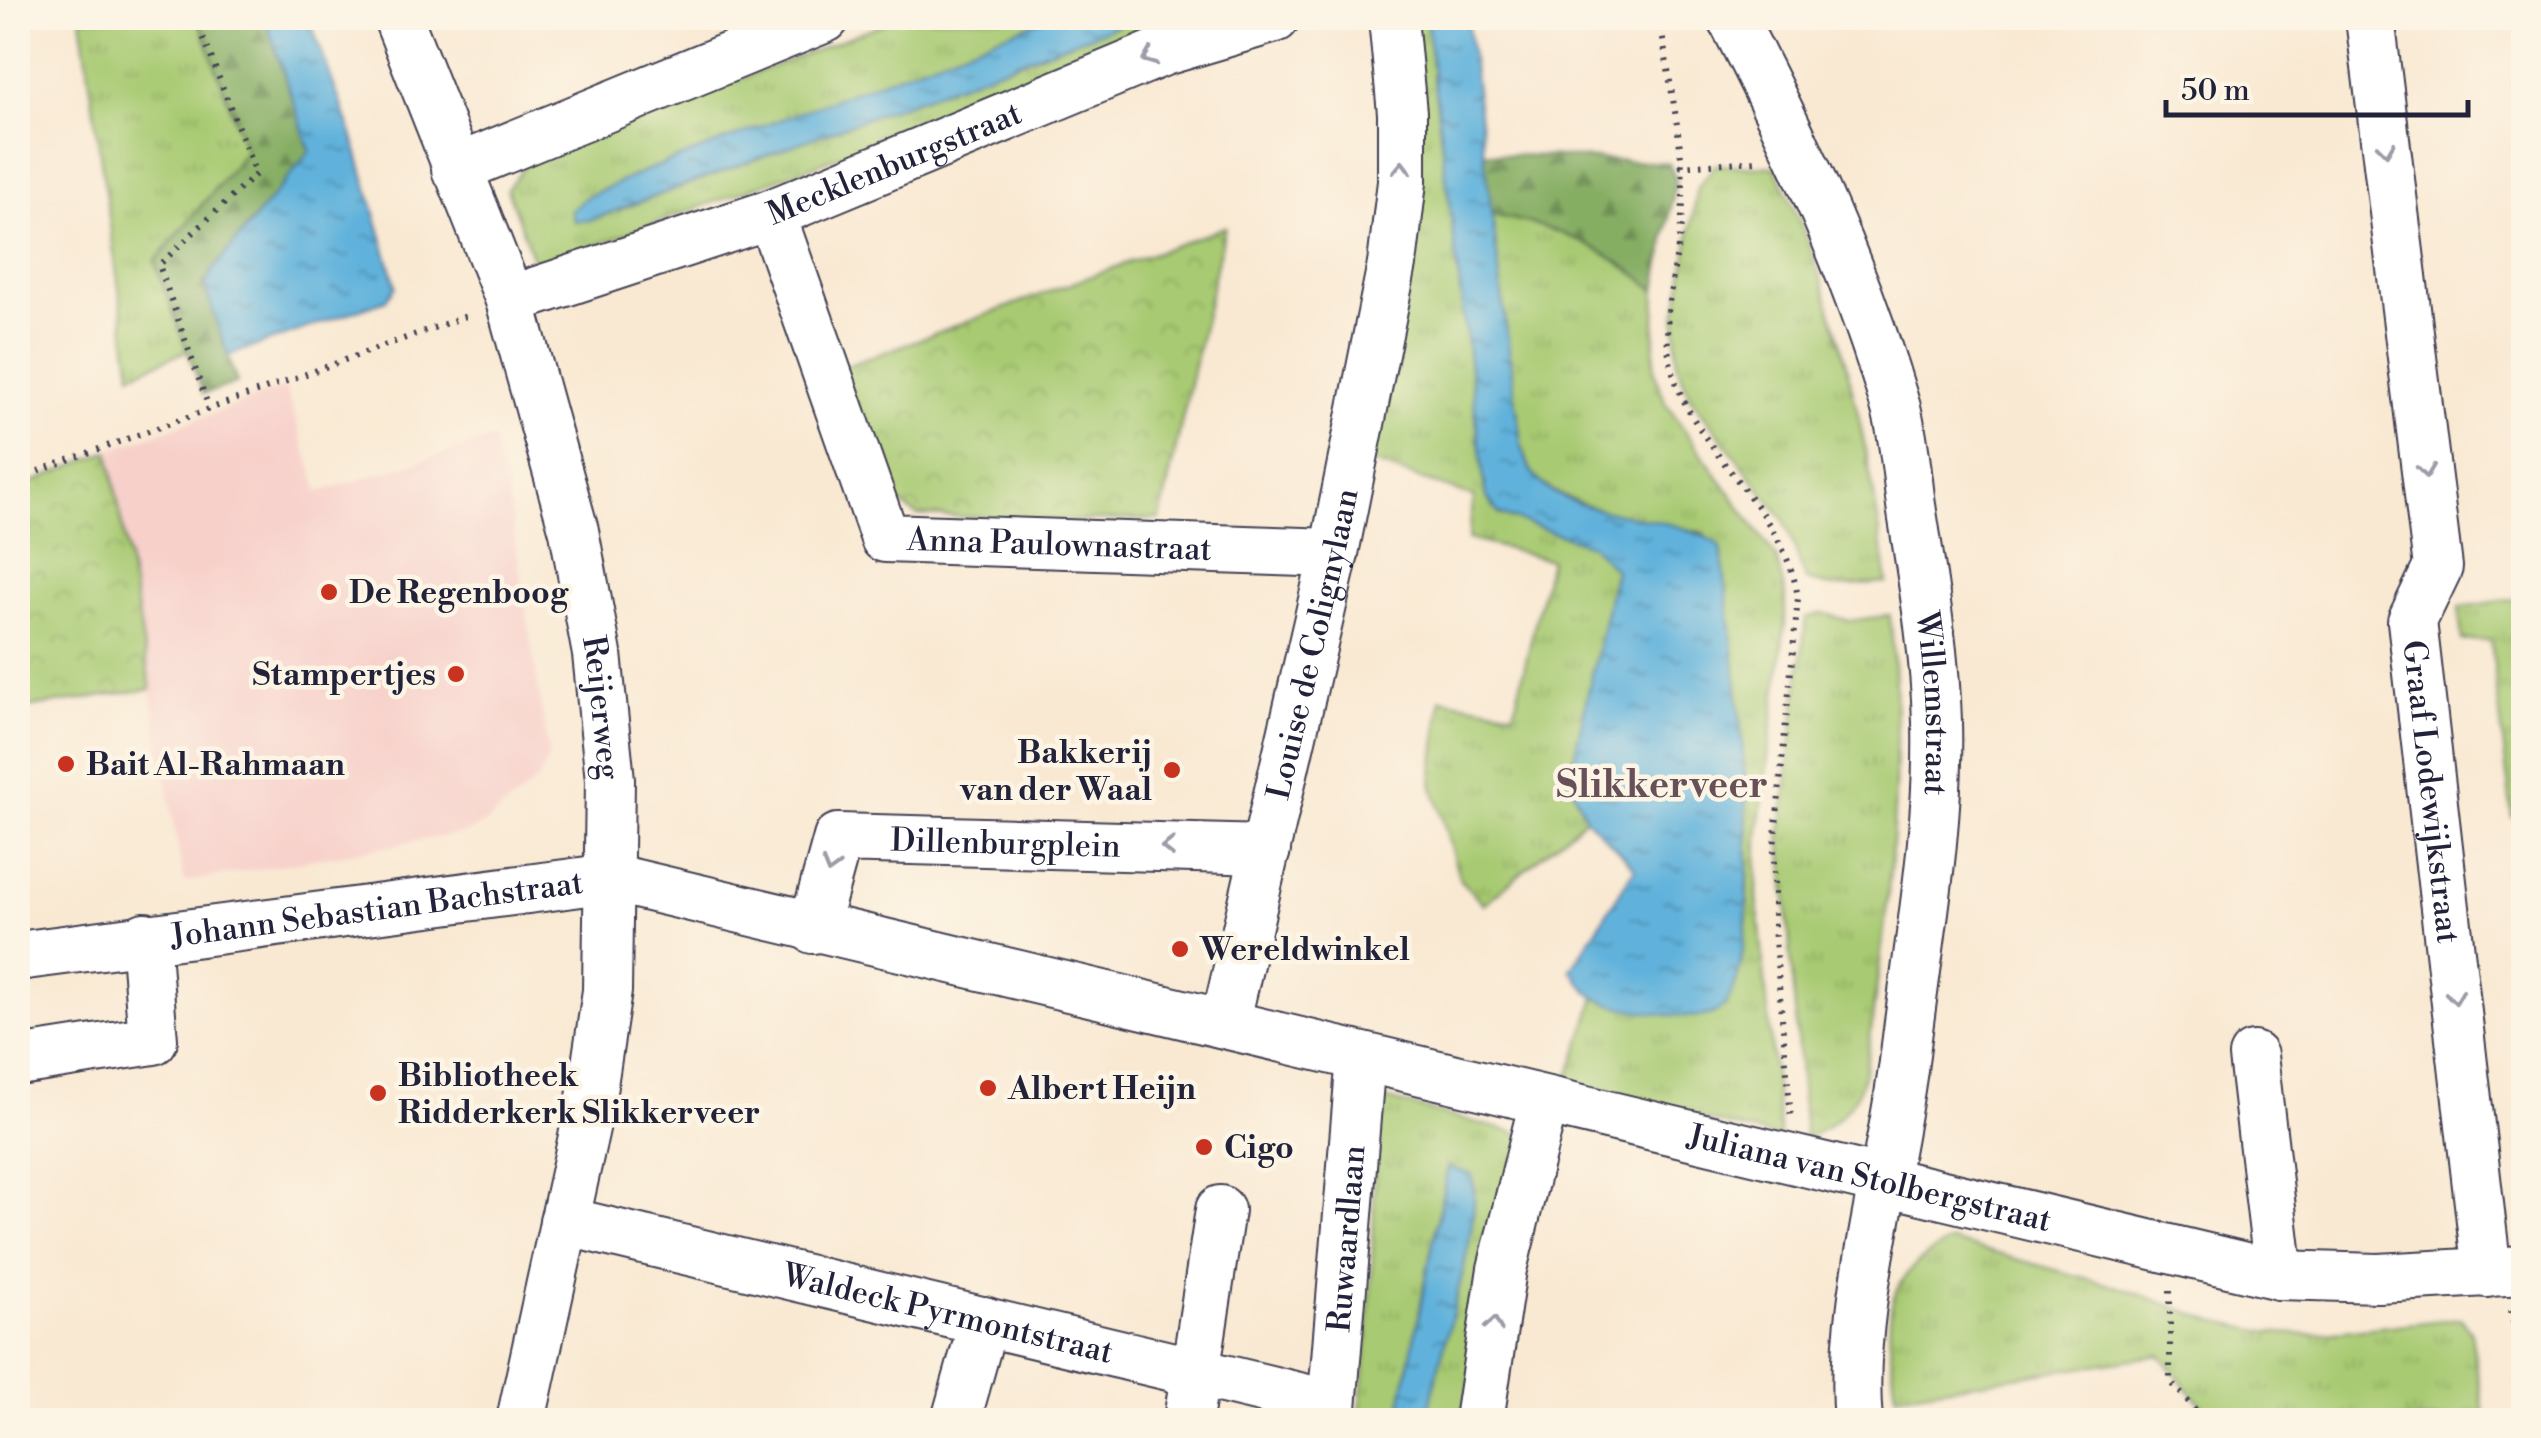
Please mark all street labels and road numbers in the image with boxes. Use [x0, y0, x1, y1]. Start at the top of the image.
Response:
street label: Mecklenburgstraat [761, 93, 1028, 234]
street label: Louise de Colignylaan [1259, 485, 1367, 804]
street label: Anna Paulownastraat [905, 520, 1212, 570]
street label: Willemstraat [1906, 608, 1956, 797]
street label: Reijerweg [573, 632, 629, 782]
street label: Graaf Lodewijkstraat [2393, 638, 2468, 946]
street label: Dillenburgplein [890, 820, 1121, 867]
street label: Johann Sebastian Bachstraat [167, 863, 586, 957]
street label: Juliana van Stolbergstraat [1683, 1116, 2055, 1241]
street label: Ruwaardlaan [1319, 1144, 1375, 1334]
street label: Waldeck Pyrmontstraat [778, 1255, 1117, 1373]

